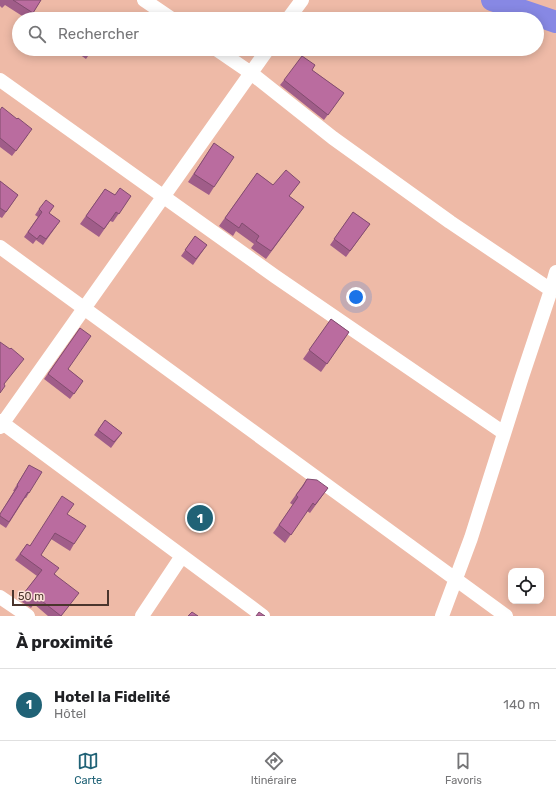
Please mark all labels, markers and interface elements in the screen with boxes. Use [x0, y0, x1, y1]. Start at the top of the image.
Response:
search box [12, 12, 544, 56]
icon: search [26, 23, 48, 45]
text: Rechercher [58, 25, 139, 43]
your location [346, 287, 366, 307]
pin: 1 [187, 503, 213, 533]
map controls [508, 568, 544, 604]
button: locate [508, 568, 544, 604]
scale bar [12, 588, 109, 607]
text: 50 m [18, 590, 44, 603]
text: À proximité [16, 632, 113, 652]
text: Hotel la Fidelité [54, 688, 170, 706]
text: 1 [26, 697, 32, 712]
text: 140 m [503, 697, 540, 712]
text: Hôtel [54, 706, 86, 721]
tab: Carte [74, 750, 102, 787]
tab: Itinéraire [251, 750, 297, 787]
tab: Favoris [445, 750, 482, 787]

